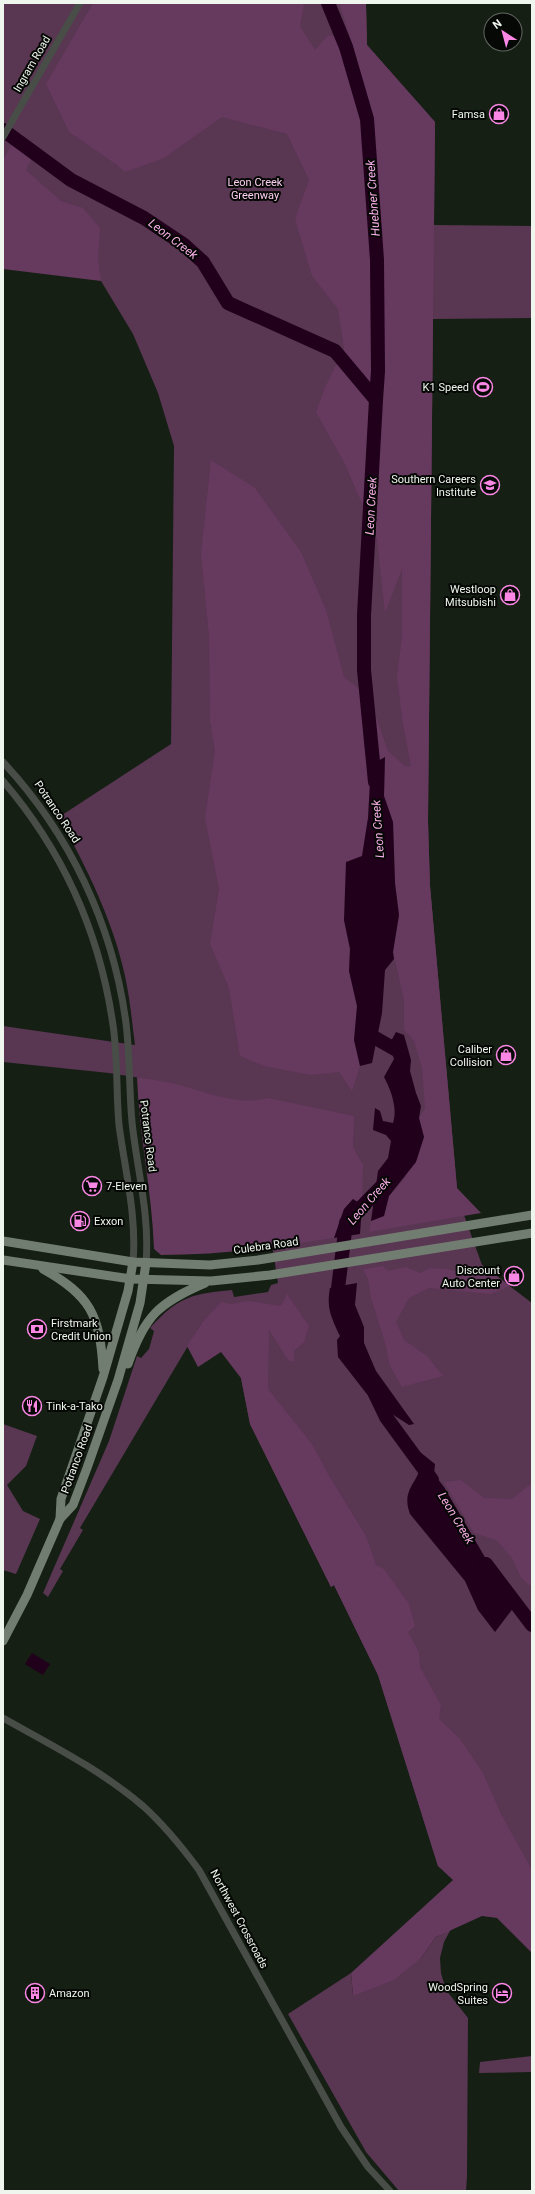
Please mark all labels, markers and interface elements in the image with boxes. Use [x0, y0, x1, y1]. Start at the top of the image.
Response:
north arrow [483, 12, 523, 52]
text: N [490, 17, 505, 32]
street label: Ingram Road [11, 34, 53, 94]
shop icon: Famsa [488, 103, 510, 125]
place label: Famsa [452, 108, 485, 121]
water label: Huebner Creek [363, 158, 383, 237]
park label: Leon Creek Greenway [228, 176, 283, 202]
water label: Leon Creek [146, 216, 201, 263]
sports icon: K1 Speed [472, 376, 494, 398]
place label: K1 Speed [423, 381, 469, 394]
place label: Southern Careers Institute [391, 473, 476, 499]
school or university icon: Southern Careers Institute [479, 474, 501, 496]
water label: Leon Creek [362, 476, 380, 535]
place label: Westloop Mitsubishi [445, 583, 496, 609]
shop icon: Westloop Mitsubishi [499, 584, 521, 606]
street label: Potranco Road [31, 778, 83, 846]
water label: Leon Creek [369, 798, 387, 858]
place label: Caliber Collision [450, 1043, 492, 1069]
shop icon: Caliber Collision [495, 1044, 517, 1066]
street label: Potranco Road [137, 1099, 159, 1173]
water label: Leon Creek [345, 1174, 394, 1228]
supermarket icon: 7-Eleven [81, 1175, 103, 1197]
place label: 7-Eleven [106, 1180, 147, 1193]
fuel station icon: Exxon [69, 1210, 91, 1232]
place label: Exxon [94, 1215, 123, 1228]
street label: Culebra Road [233, 1235, 299, 1257]
place label: Discount Auto Center [442, 1264, 500, 1290]
shop icon: Discount Auto Center [503, 1265, 525, 1287]
place label: Firstmark Credit Union [51, 1317, 111, 1343]
bank icon: Firstmark Credit Union [26, 1318, 48, 1340]
restaurant icon: Tink-a-Tako [21, 1395, 43, 1417]
place label: Tink-a-Tako [46, 1400, 103, 1413]
street label: Potranco Road [59, 1423, 95, 1495]
water label: Leon Creek [435, 1489, 478, 1547]
street label: Northwest Crossroads [207, 1867, 271, 1971]
place label: WoodSpring Suites [428, 1981, 488, 2007]
building icon: Amazon [24, 1982, 46, 2004]
hotel icon: WoodSpring Suites [491, 1982, 513, 2004]
place label: Amazon [49, 1987, 90, 2000]

